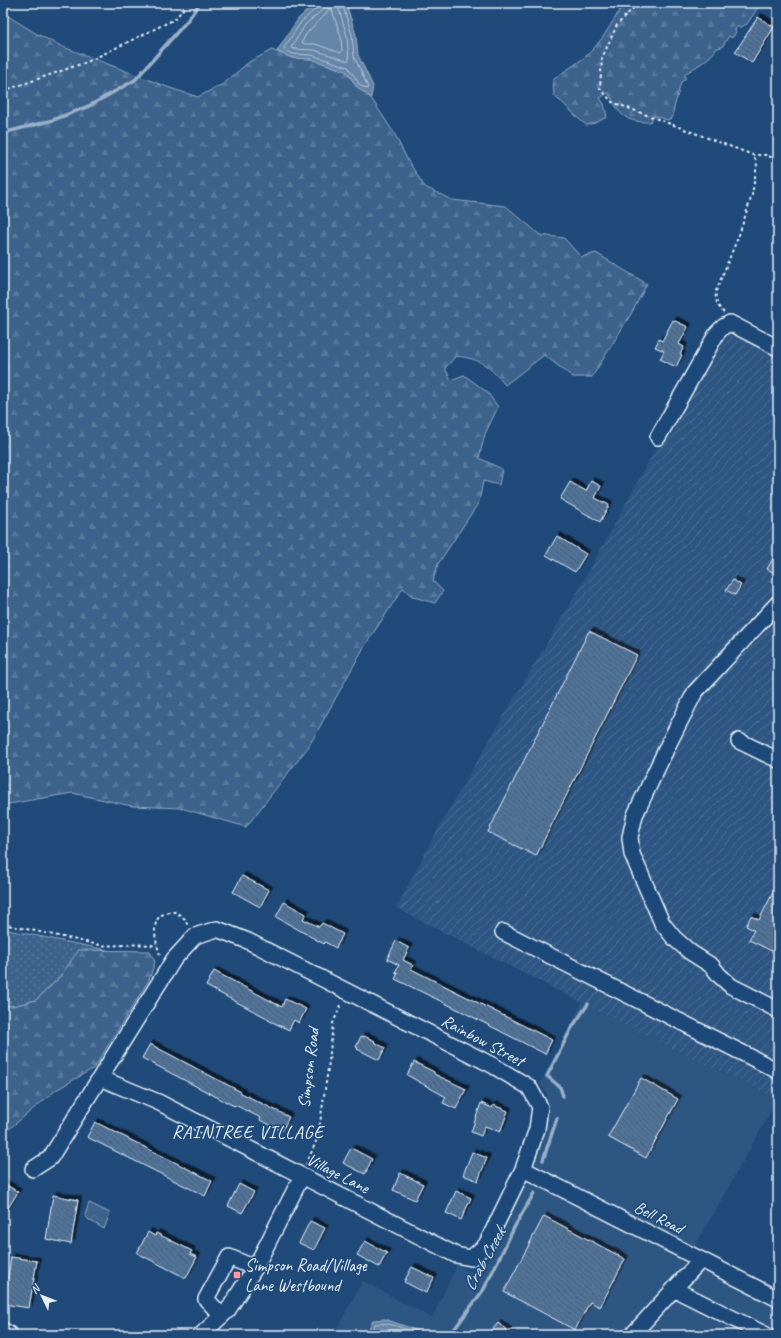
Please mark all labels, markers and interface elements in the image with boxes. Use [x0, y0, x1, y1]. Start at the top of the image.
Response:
street label: Rainbow Street [438, 1010, 530, 1072]
street label: Simpson Road [293, 1024, 324, 1109]
district label: RAINTREE VILLAGE [172, 1121, 325, 1143]
street label: Village Lane [303, 1149, 374, 1199]
street label: Bell Road [631, 1196, 689, 1240]
water label: Crab Creek [458, 1221, 512, 1294]
place label: Simpson Road/Village Lane Westbound [245, 1255, 368, 1296]
marker: Simpson Road/Village Lane Westbound [232, 1270, 242, 1280]
north arrow [22, 1276, 62, 1316]
text: N [27, 1280, 44, 1296]

